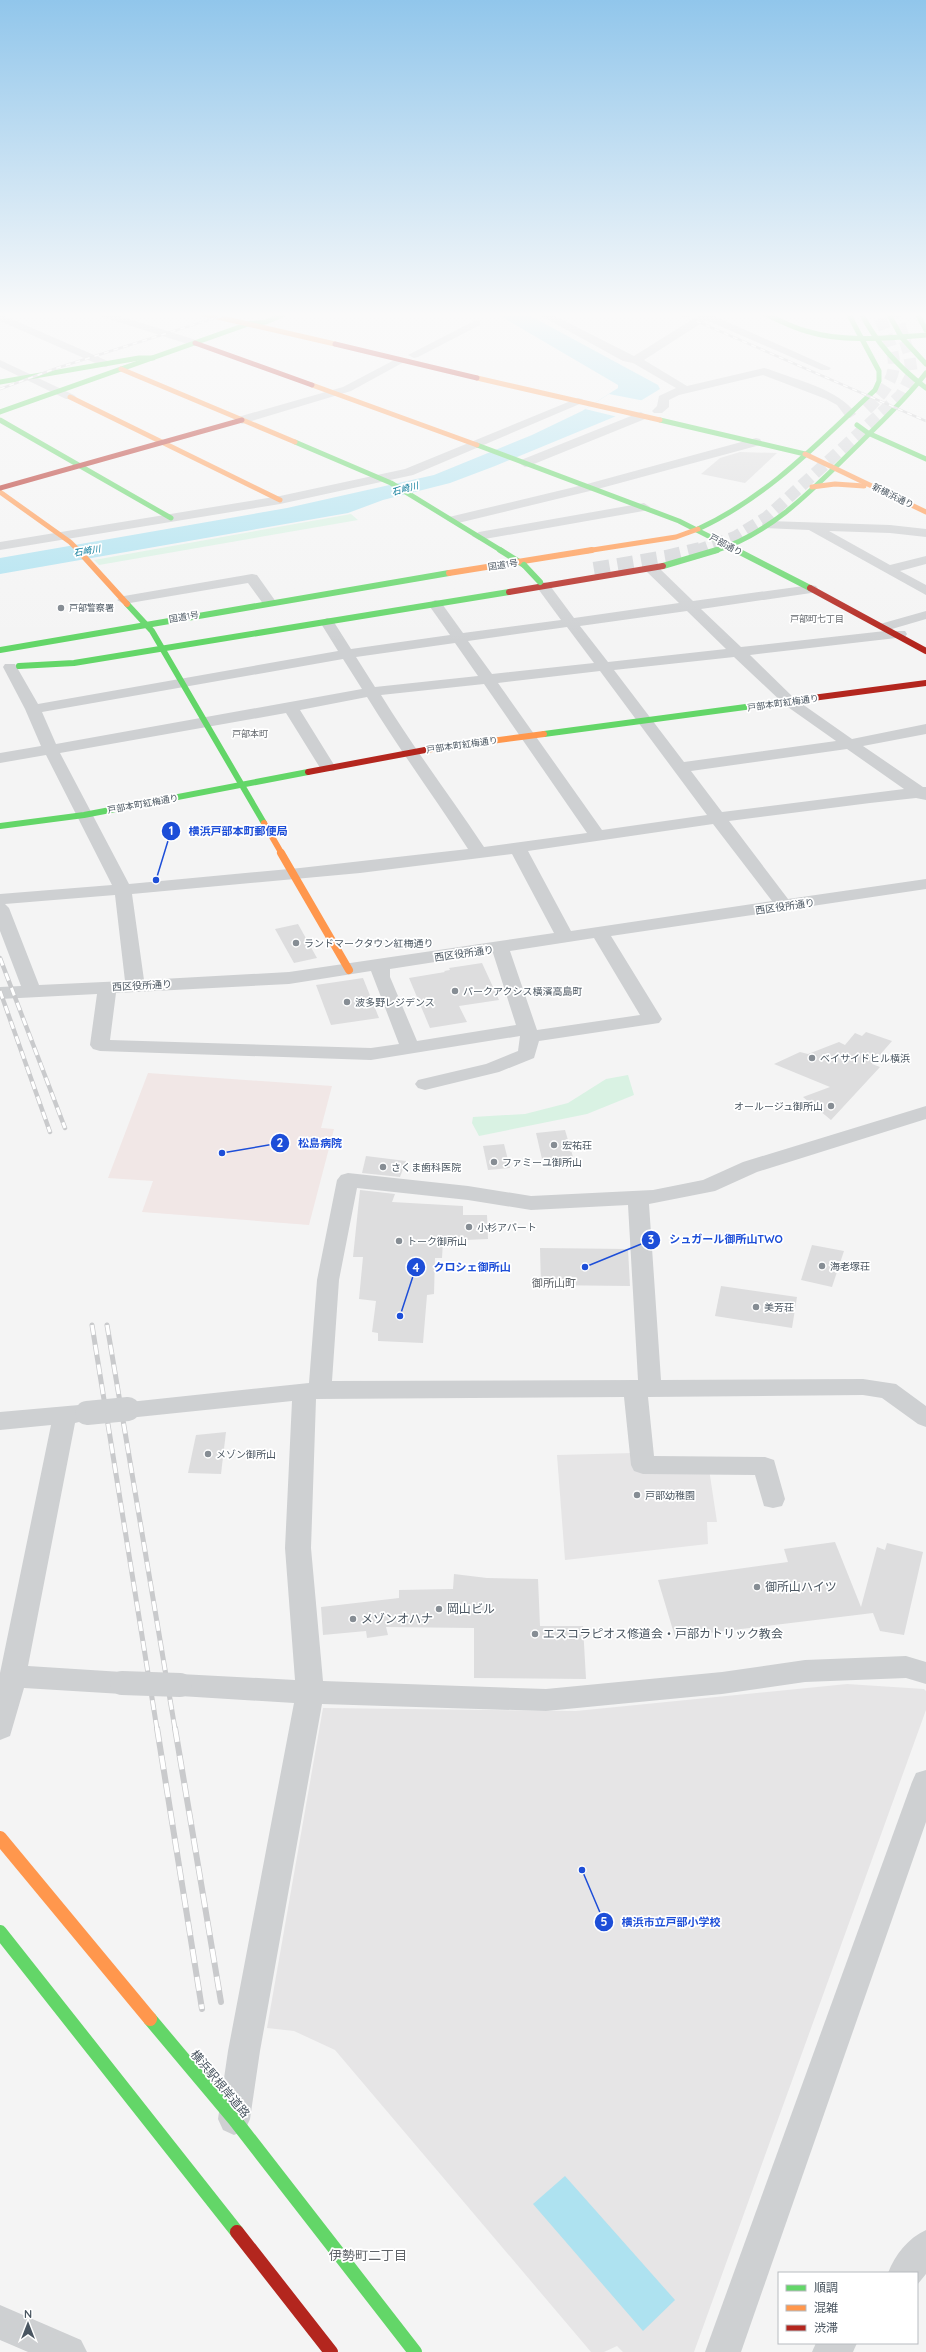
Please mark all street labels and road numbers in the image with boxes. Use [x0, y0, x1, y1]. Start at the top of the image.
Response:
street label: 新横浜通り [871, 481, 916, 510]
street label: 戸部通り [708, 531, 745, 558]
street label: 国道1号 [487, 557, 519, 572]
street label: 国道1号 [168, 608, 200, 625]
street label: 戸部本町紅梅通り [747, 692, 819, 713]
street label: 戸部本町紅梅通り [426, 734, 498, 755]
street label: 戸部本町紅梅通り [106, 792, 179, 815]
street label: 西区役所通り [754, 896, 816, 917]
street label: 西区役所通り [433, 943, 495, 964]
street label: 西区役所通り [112, 977, 172, 994]
street label: 横浜駅根岸道路 [188, 2047, 253, 2121]

